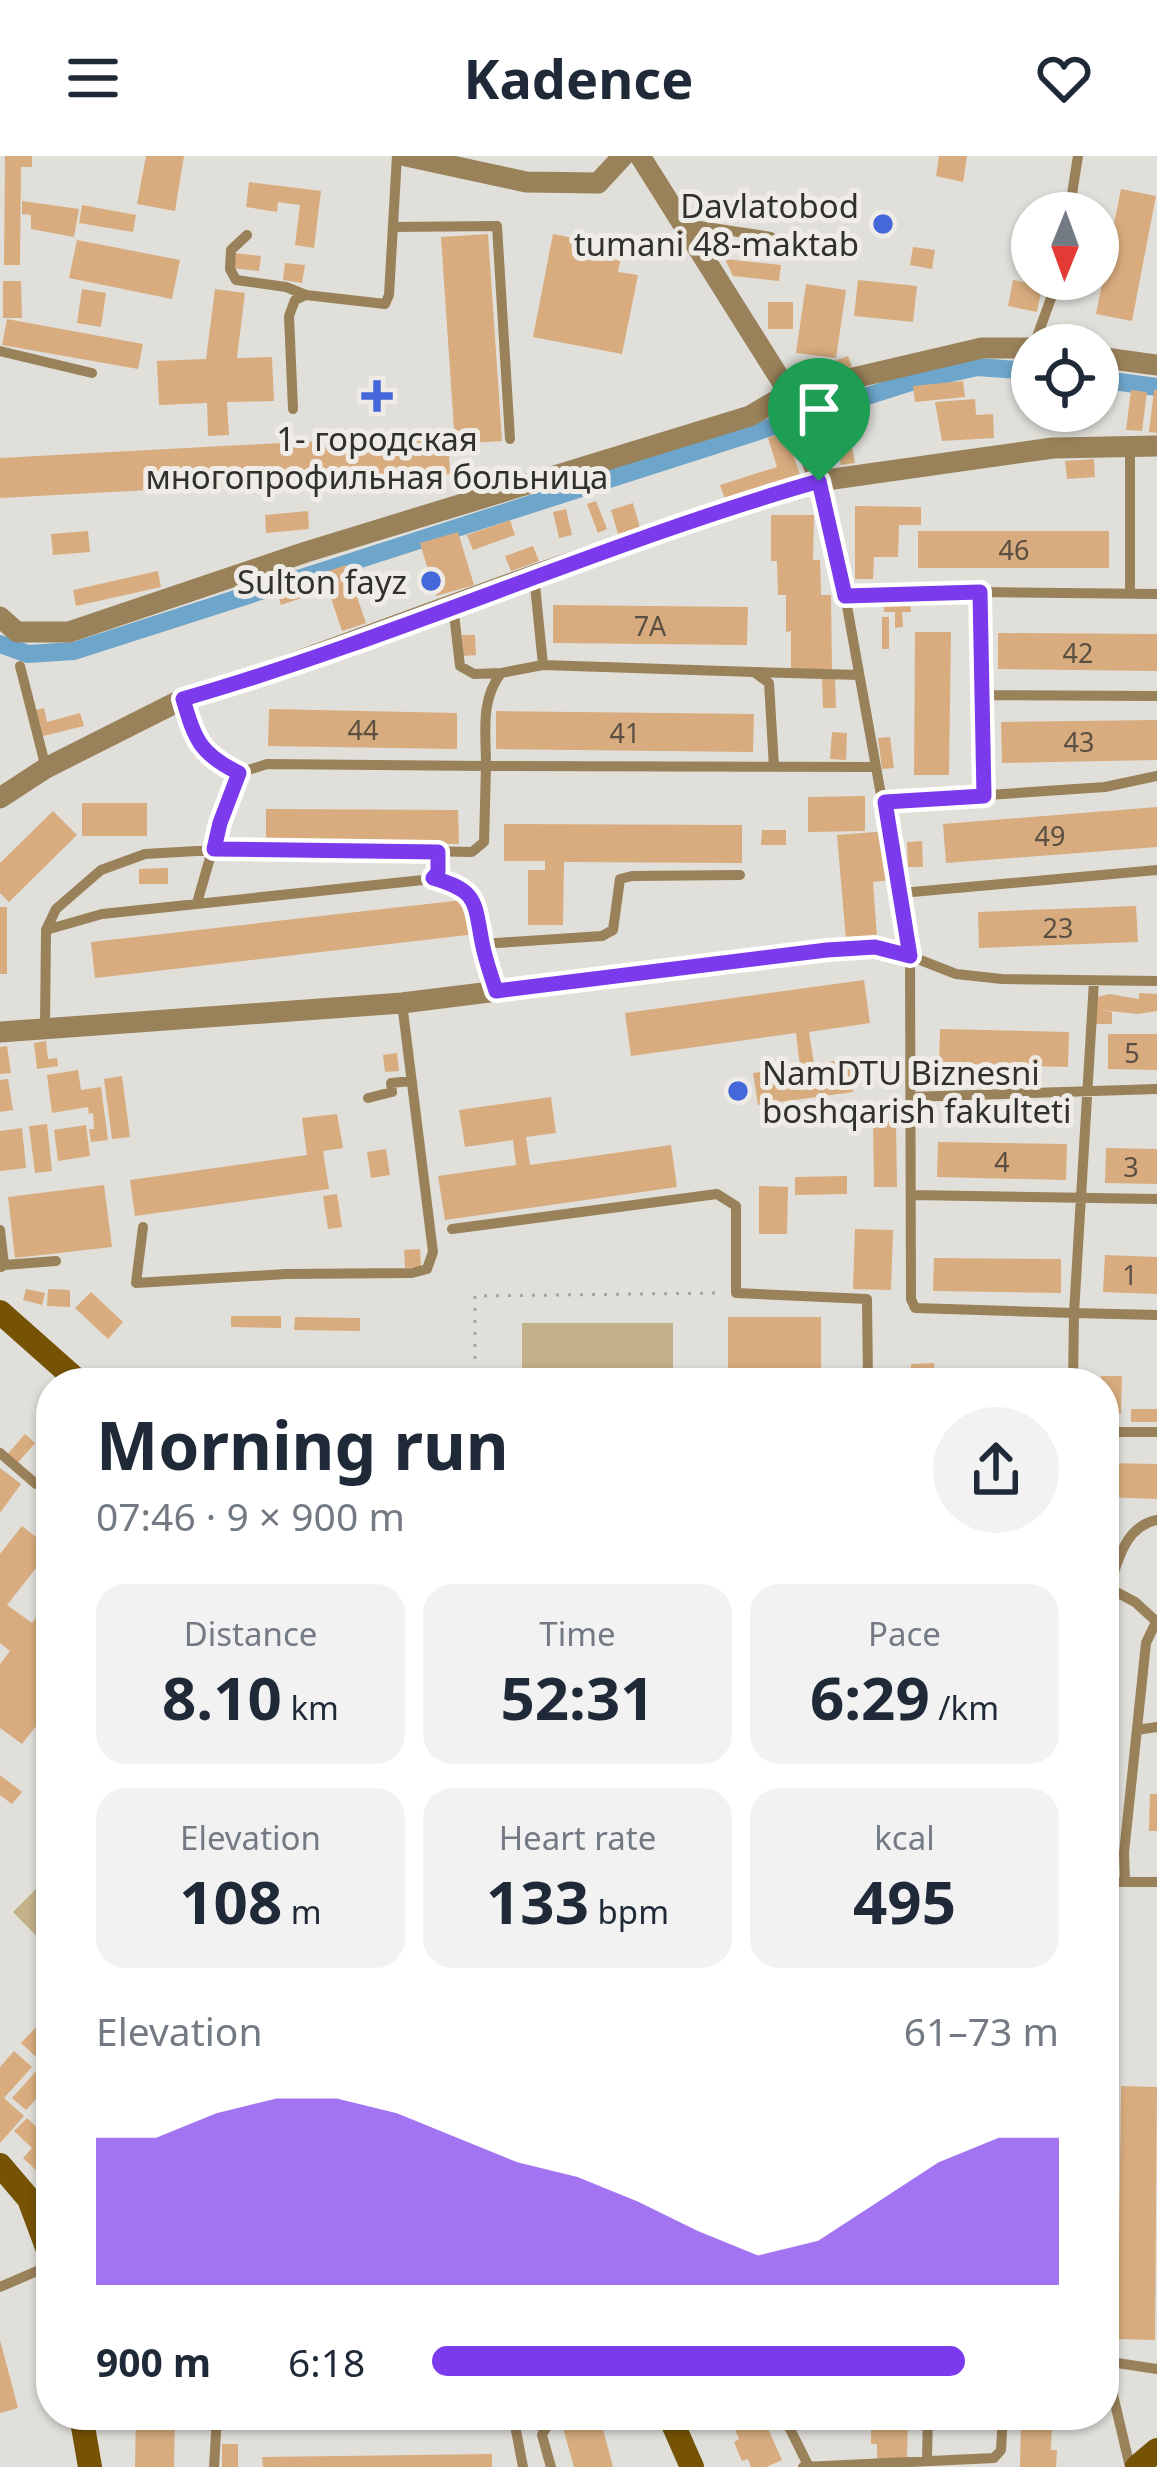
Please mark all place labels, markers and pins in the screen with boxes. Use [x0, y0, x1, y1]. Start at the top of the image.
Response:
place label: Davlatobod tumani 48-maktab [574, 183, 859, 266]
marker: Davlatobod tumani 48-maktab [870, 211, 896, 237]
pin [768, 358, 870, 481]
marker: 1- городская многопрофильная больница [361, 380, 393, 412]
place label: 1- городская многопрофильная больница [146, 416, 608, 499]
place label: Sulton fayz [237, 559, 407, 604]
marker: Sulton fayz [418, 568, 444, 594]
place label: NamDTU Biznesni boshqarish fakulteti [762, 1050, 1072, 1133]
marker: NamDTU Biznesni boshqarish fakulteti [725, 1078, 751, 1104]

